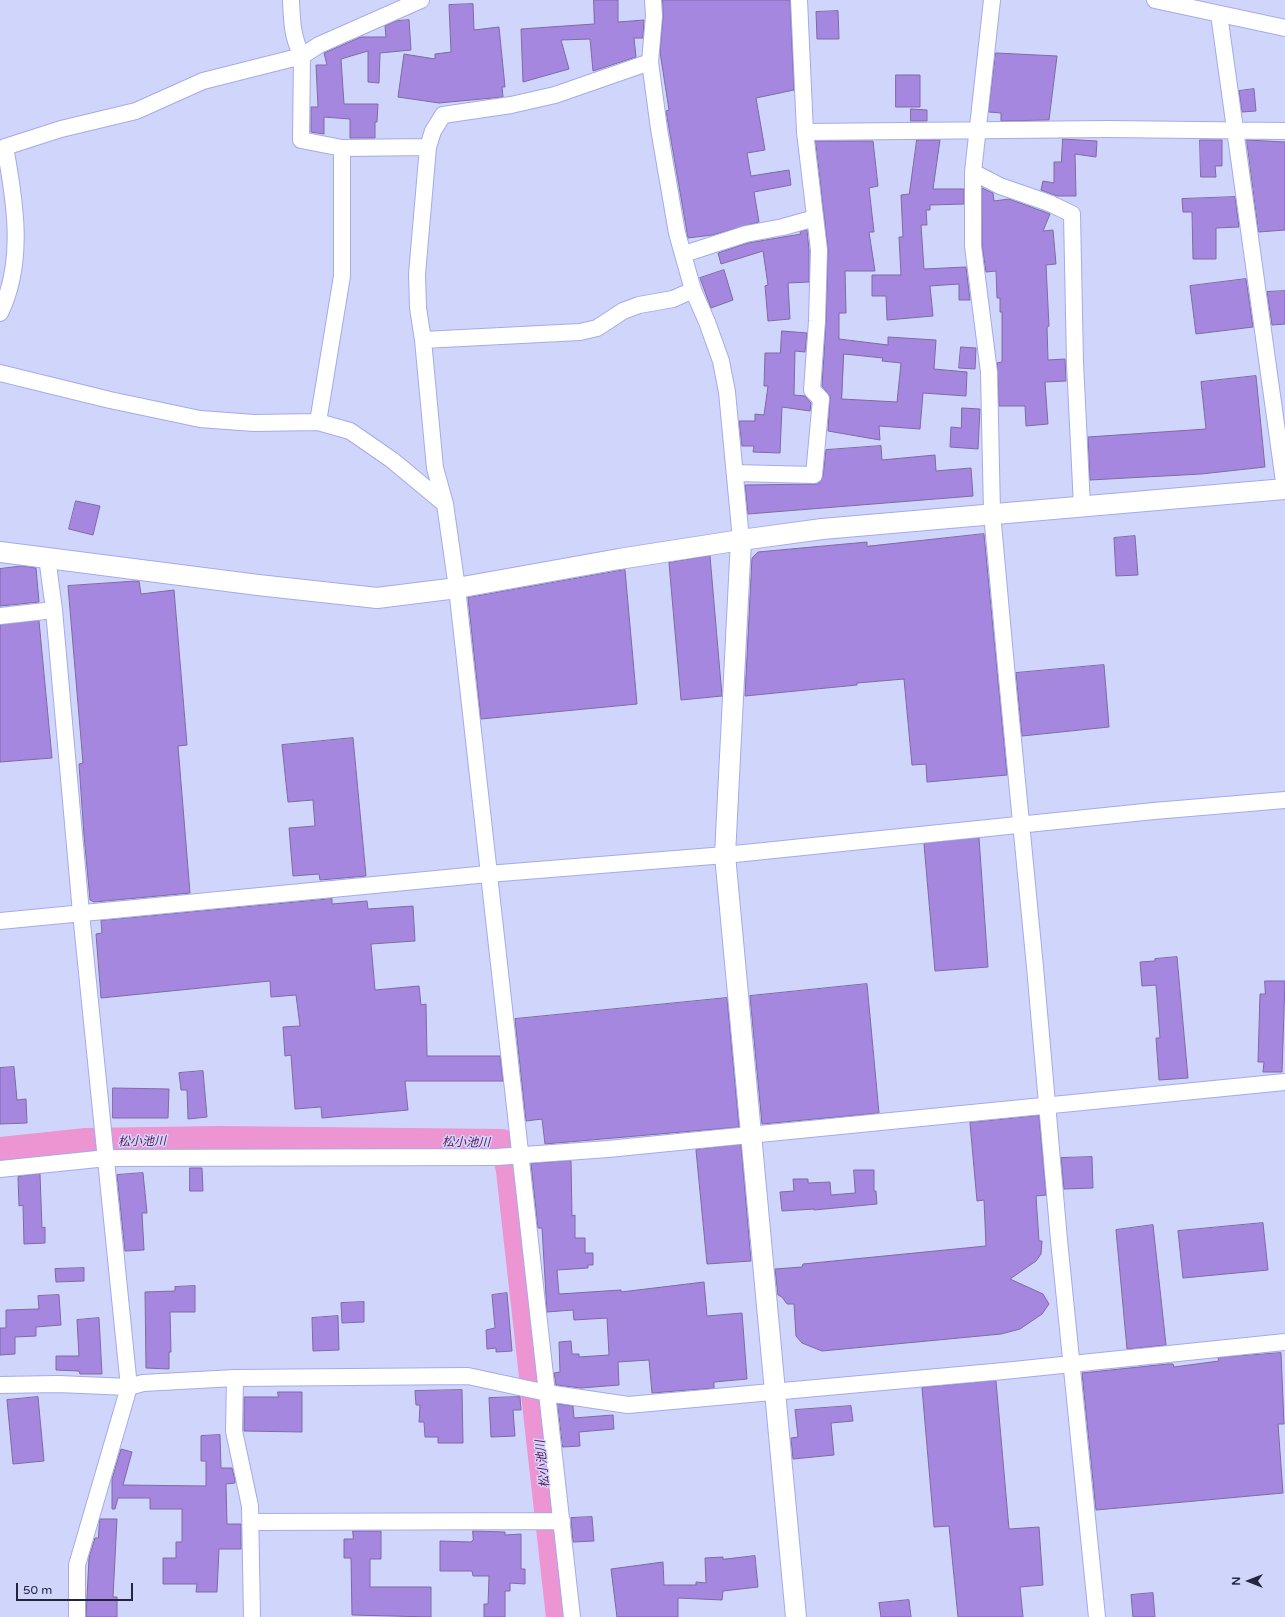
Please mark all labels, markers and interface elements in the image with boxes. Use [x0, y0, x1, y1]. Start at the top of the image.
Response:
water label: 松小池川 [118, 1134, 166, 1150]
water label: 松小池川 [442, 1135, 490, 1151]
water label: 松小池川 [533, 1439, 553, 1489]
north arrow [1229, 1561, 1269, 1601]
scale bar [18, 1575, 135, 1601]
text: N [1230, 1577, 1243, 1585]
text: 50 m [23, 1583, 52, 1597]

